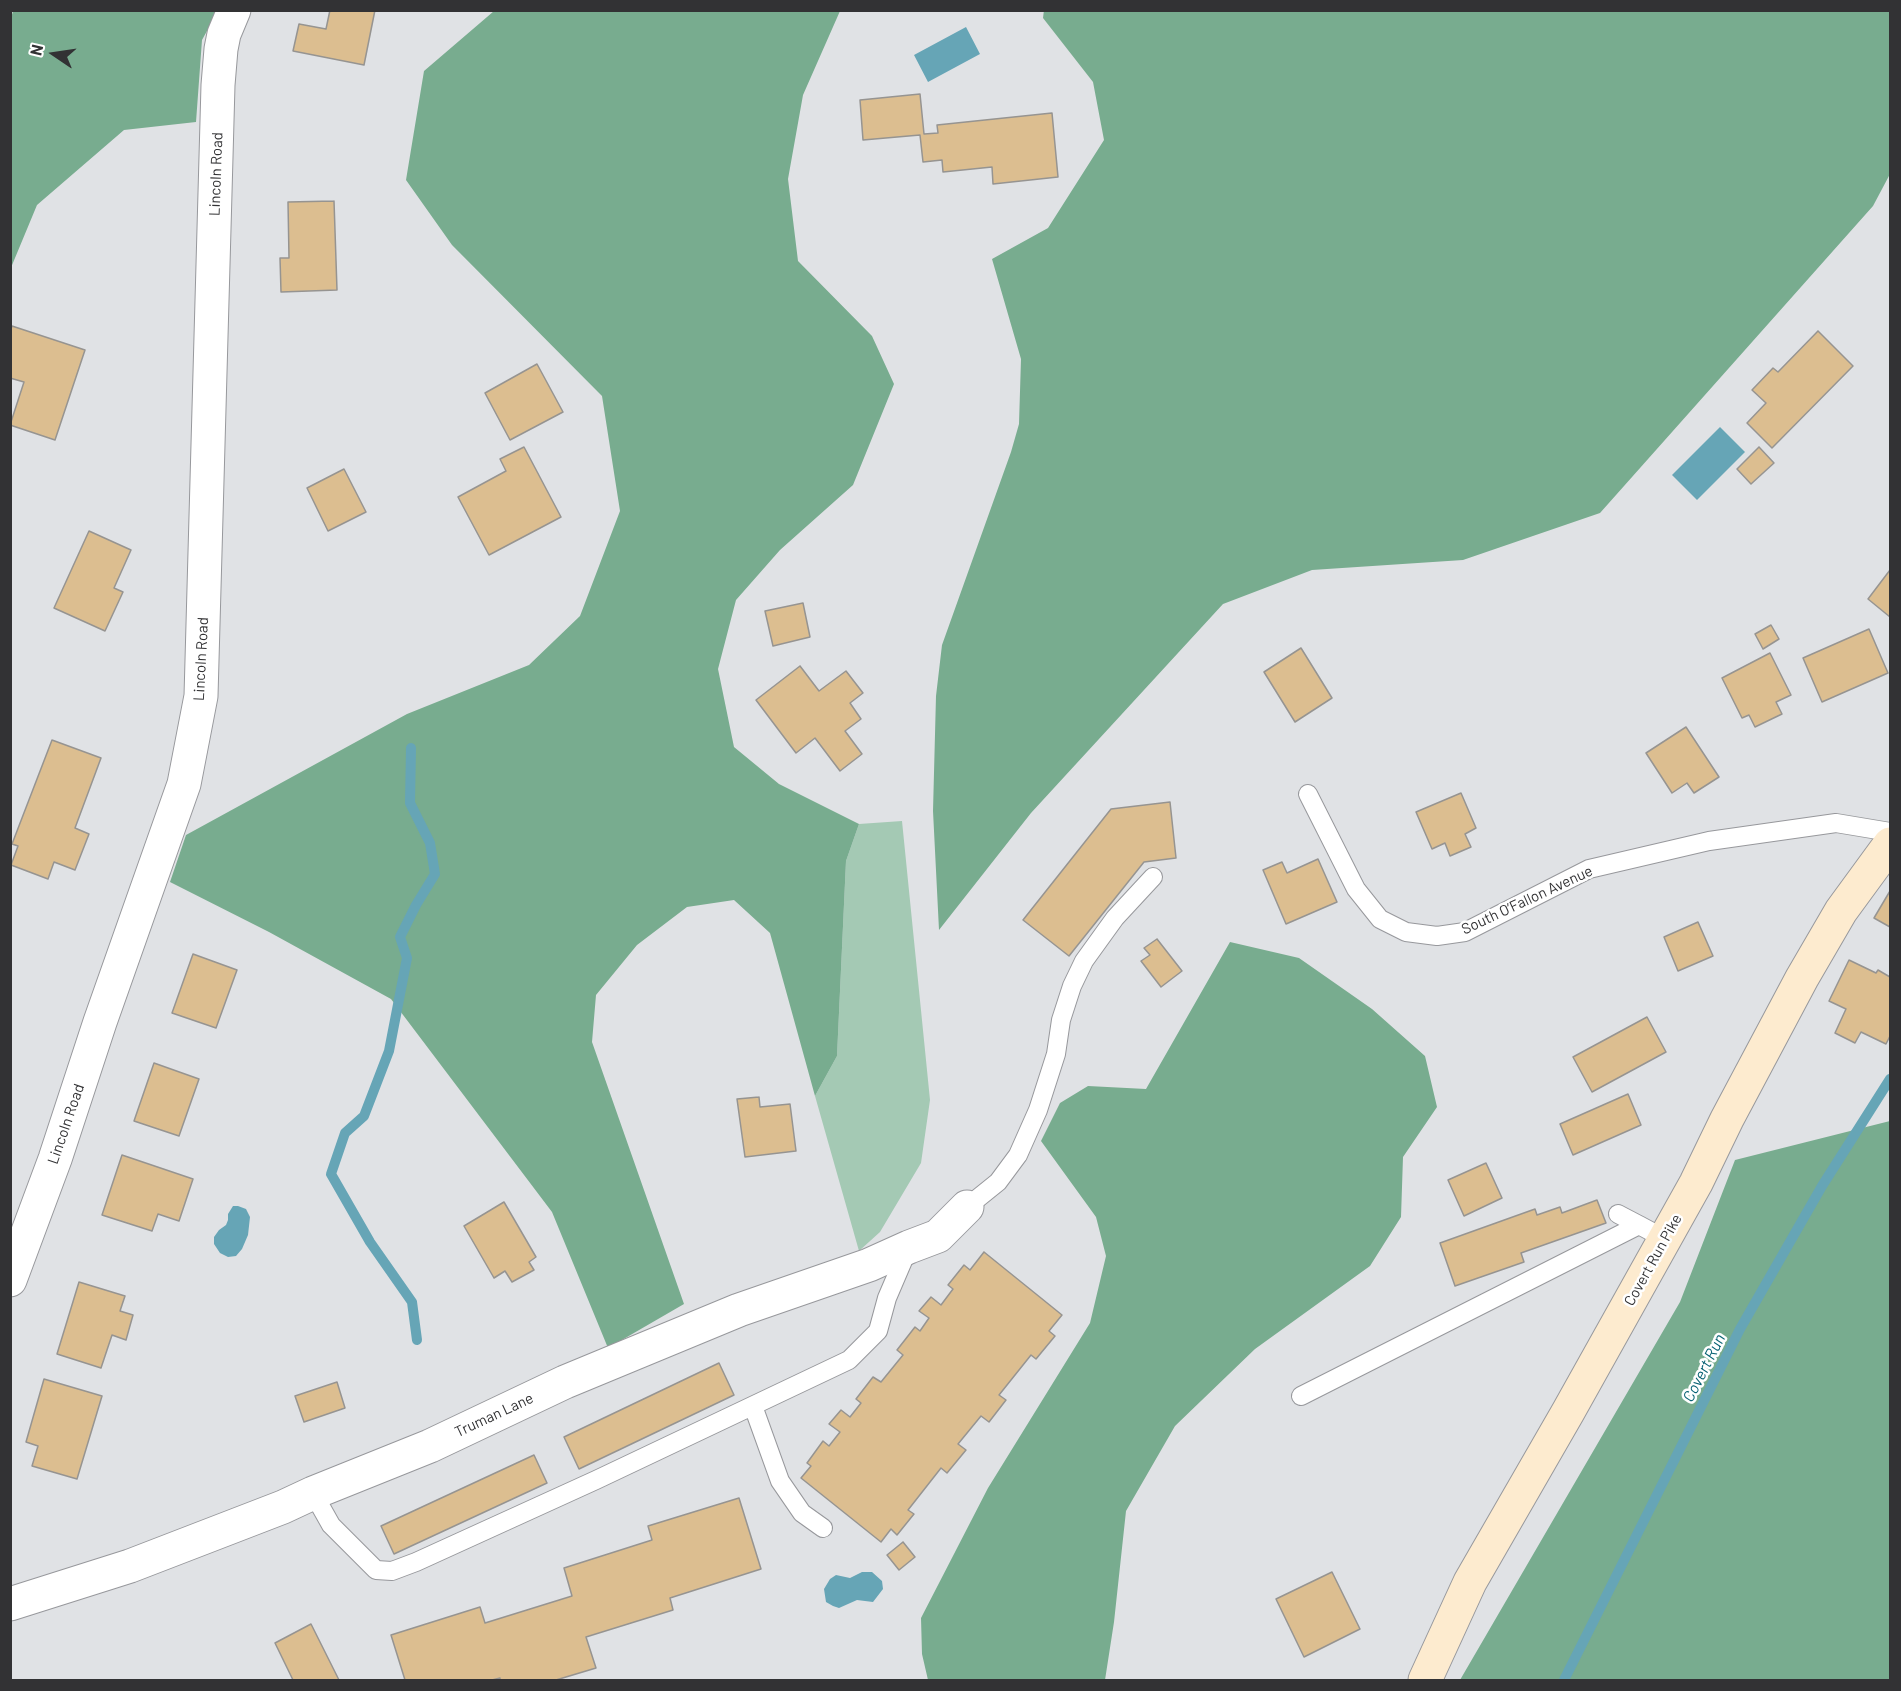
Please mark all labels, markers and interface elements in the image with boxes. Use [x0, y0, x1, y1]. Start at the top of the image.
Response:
north arrow [24, 24, 84, 84]
text: N [26, 43, 46, 57]
street label: Lincoln Road [206, 132, 226, 216]
street label: Lincoln Road [190, 617, 212, 701]
street label: South O’Fallon Avenue [1459, 862, 1595, 938]
street label: Lincoln Road [44, 1081, 88, 1167]
street label: Covert Run Pike [1620, 1211, 1686, 1309]
water label: Covert Run [1679, 1331, 1729, 1405]
street label: Truman Lane [452, 1389, 536, 1441]

